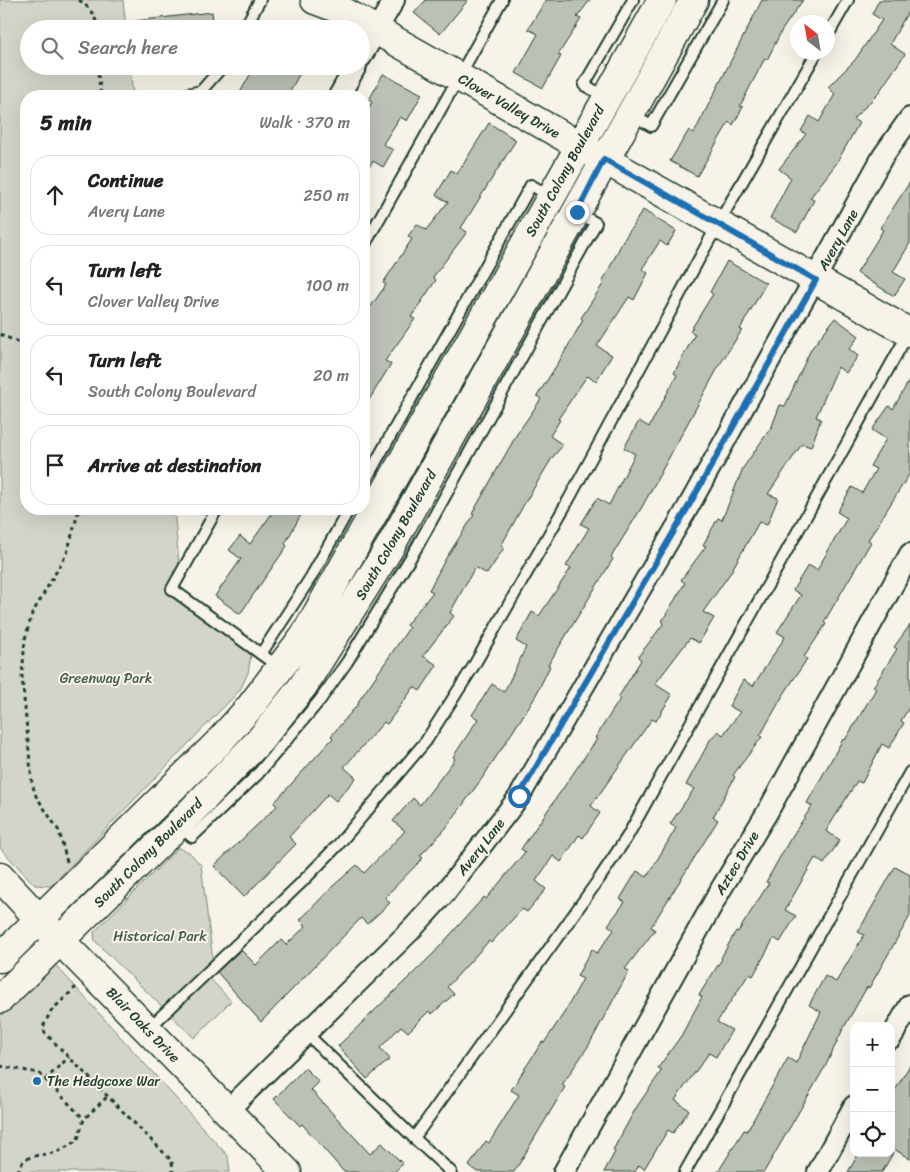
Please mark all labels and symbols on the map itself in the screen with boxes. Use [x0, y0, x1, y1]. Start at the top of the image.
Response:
north arrow [790, 15, 835, 60]
street label: Clover Valley Drive [453, 67, 565, 146]
street label: South Colony Boulevard [518, 99, 612, 241]
route end [566, 201, 589, 224]
street label: Avery Lane [810, 204, 865, 276]
street label: South Colony Boulevard [348, 464, 444, 605]
park label: Greenway Park [60, 666, 152, 691]
route start [508, 785, 531, 808]
street label: South Colony Boulevard [87, 791, 210, 914]
street label: Avery Lane [450, 813, 512, 882]
street label: Aztec Drive [707, 826, 766, 901]
park label: Historical Park [113, 924, 207, 949]
street label: Blair Oaks Drive [100, 981, 186, 1069]
place label: The Hedgcoxe War [47, 1069, 161, 1094]
marker: The Hedgcoxe War [31, 1075, 43, 1087]

